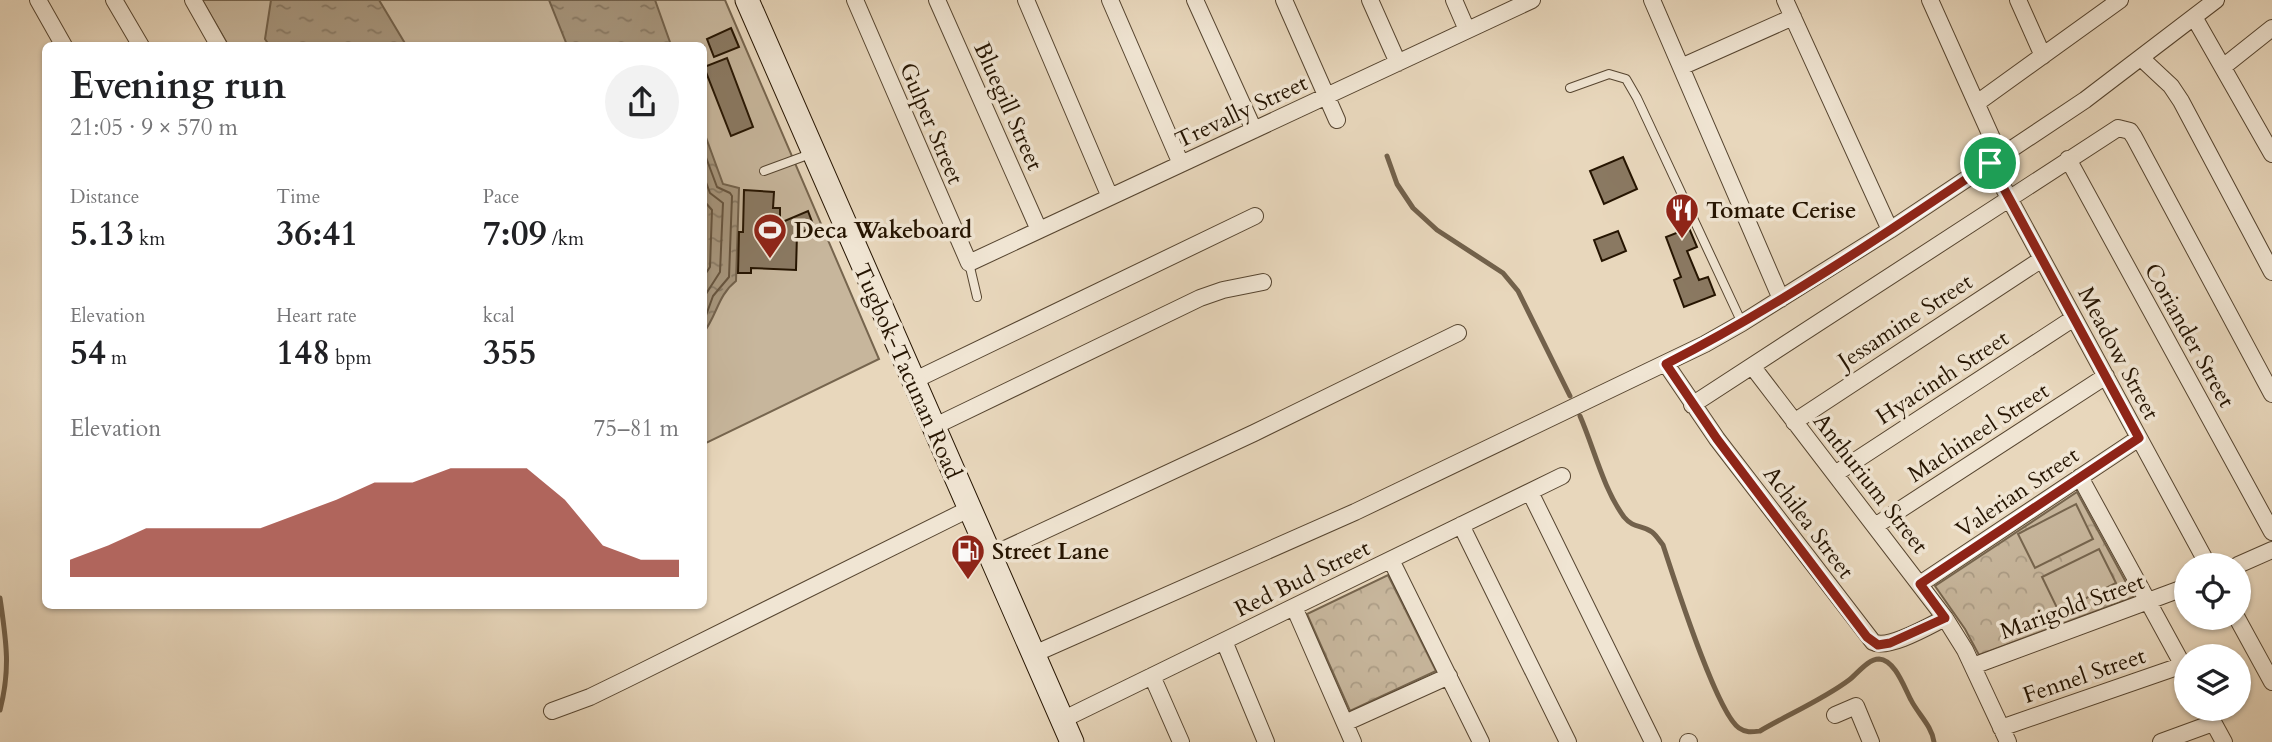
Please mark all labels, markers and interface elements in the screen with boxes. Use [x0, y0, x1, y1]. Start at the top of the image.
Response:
street label: Bluegill Street [966, 37, 1051, 175]
street label: Gulper Street [892, 58, 971, 189]
text: Evening run [70, 60, 286, 112]
button: share [605, 65, 679, 139]
street label: Trevally Street [1170, 67, 1312, 156]
text: 21:05 · 9 × 570 m [70, 112, 238, 143]
pin [1960, 133, 2020, 193]
icon: arrive [1971, 144, 2009, 182]
text: Distance [70, 184, 139, 210]
text: Time [276, 184, 320, 210]
text: Pace [483, 184, 519, 210]
restaurant icon: Tomate Cerise [1663, 191, 1701, 240]
place label: Tomate Cerise [1706, 195, 1856, 226]
text: 5.13 [70, 210, 134, 258]
text: 36:41 [276, 210, 358, 258]
text: 7:09 [483, 210, 547, 258]
sports icon: Deca Wakeboard [751, 211, 789, 260]
place label: Deca Wakeboard [794, 215, 972, 246]
text: km [134, 226, 165, 252]
text: /km [547, 226, 584, 252]
street label: Coriander Street [2137, 258, 2242, 413]
street label: Tugbok-Tacunan Road [846, 259, 969, 484]
street label: Jessamine Street [1830, 266, 1979, 378]
street label: Meadow Street [2070, 281, 2167, 425]
text: Elevation [70, 303, 145, 329]
text: Heart rate [276, 303, 357, 329]
text: kcal [483, 303, 515, 329]
street label: Hyacinth Street [1870, 323, 2015, 432]
text: 54 [70, 329, 106, 377]
text: 148 [276, 329, 330, 377]
text: 355 [483, 329, 536, 377]
text: m [106, 345, 127, 371]
text: bpm [330, 345, 372, 371]
street label: Machineel Street [1902, 375, 2055, 490]
street label: Anthurium Street [1806, 407, 1935, 560]
text: Elevation [70, 413, 161, 444]
text: 75–81 m [594, 413, 679, 444]
street label: Valerian Street [1950, 440, 2085, 545]
street label: Achilea Street [1756, 460, 1861, 585]
fuel station icon: Street Lane [949, 532, 987, 581]
street label: Red Bud Street [1229, 532, 1375, 625]
place label: Street Lane [992, 536, 1109, 567]
map controls [2174, 553, 2251, 721]
button: locate [2174, 553, 2251, 630]
street label: Marigold Street [1996, 566, 2149, 647]
street label: Fennel Street [2019, 640, 2149, 711]
button: layers [2174, 644, 2251, 721]

